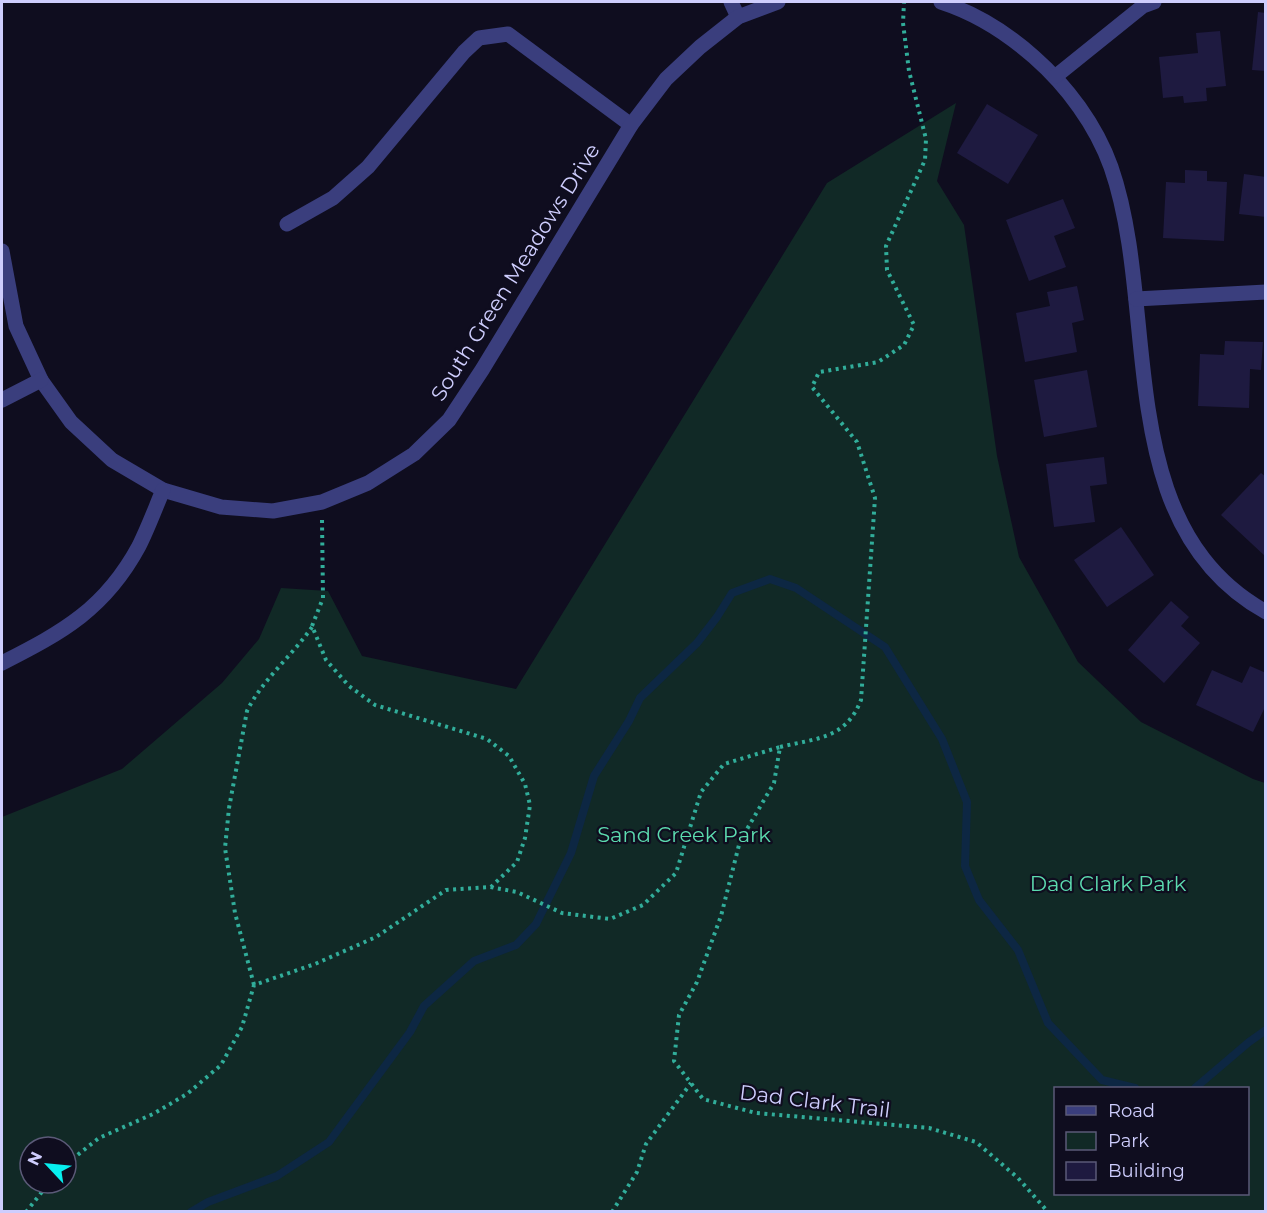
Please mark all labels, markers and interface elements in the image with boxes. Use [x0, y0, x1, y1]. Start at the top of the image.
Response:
street label: South Green Meadows Drive [425, 139, 605, 405]
park label: Sand Creek Park [597, 822, 771, 847]
park label: Dad Clark Park [1030, 871, 1187, 896]
street label: Dad Clark Trail [738, 1079, 892, 1123]
legend [1054, 1087, 1249, 1195]
text: Road [1108, 1100, 1155, 1122]
text: Park [1108, 1130, 1149, 1152]
north arrow [18, 1135, 78, 1195]
text: N [24, 1149, 46, 1169]
text: Building [1108, 1160, 1185, 1182]

